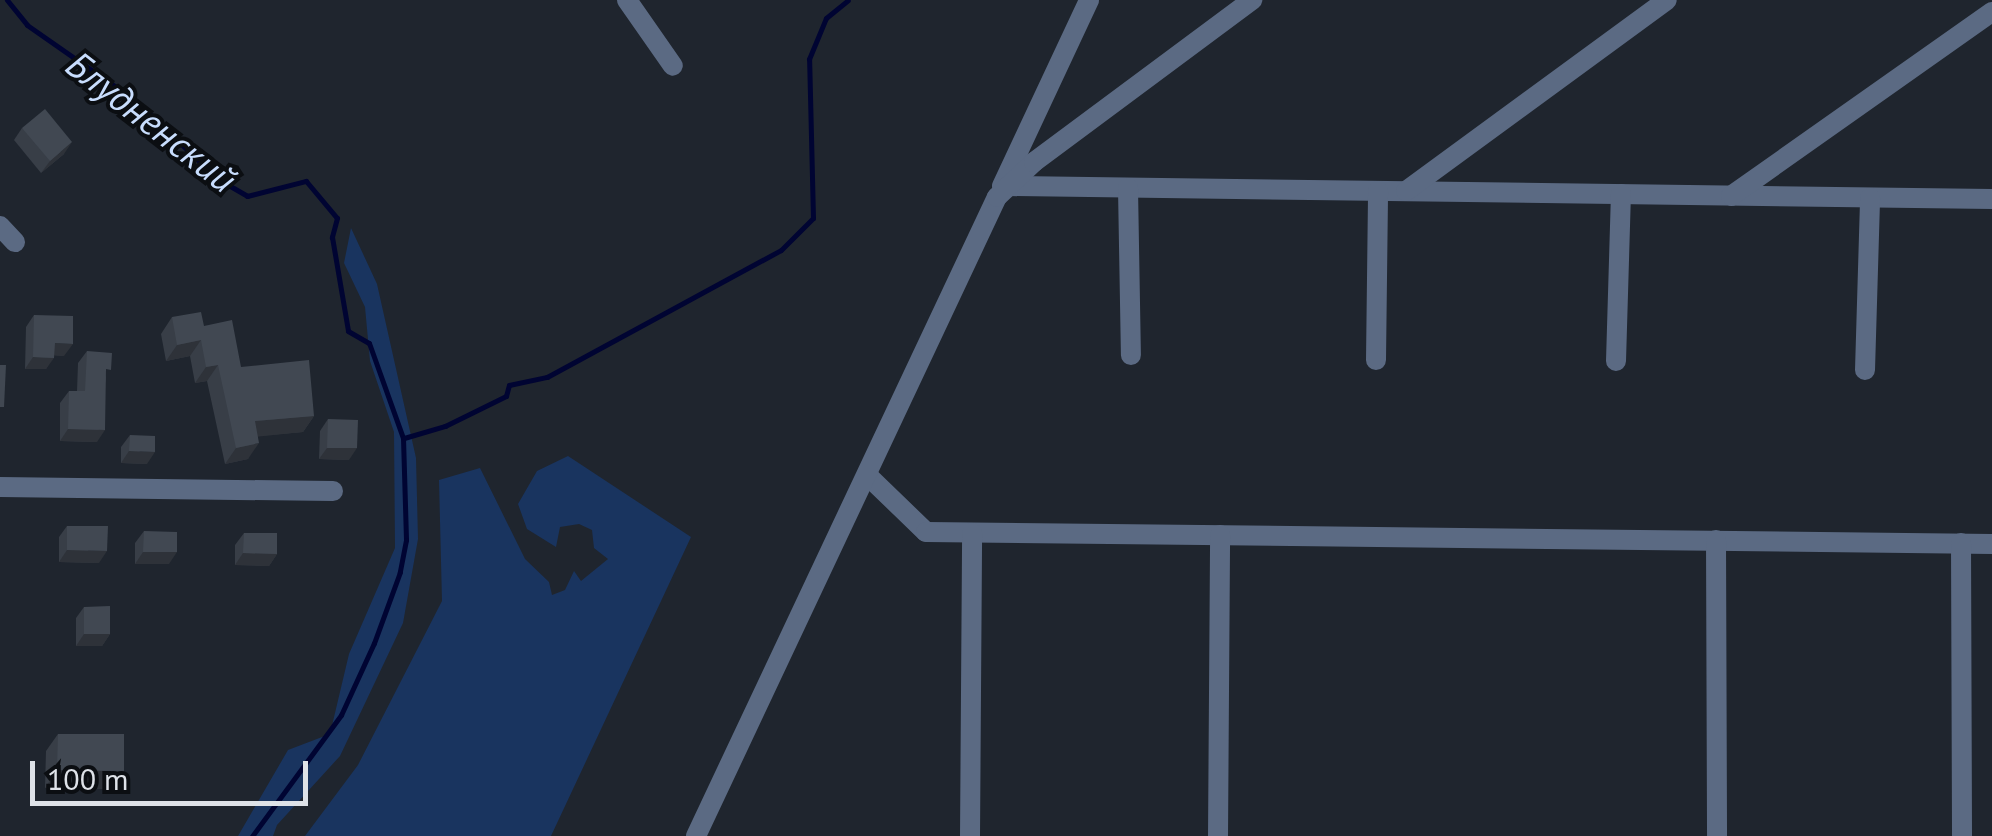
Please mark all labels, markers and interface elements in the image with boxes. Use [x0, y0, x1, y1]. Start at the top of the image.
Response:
water label: Блудненский [58, 41, 246, 201]
scale bar [35, 741, 312, 803]
text: 100 m [47, 759, 128, 798]

